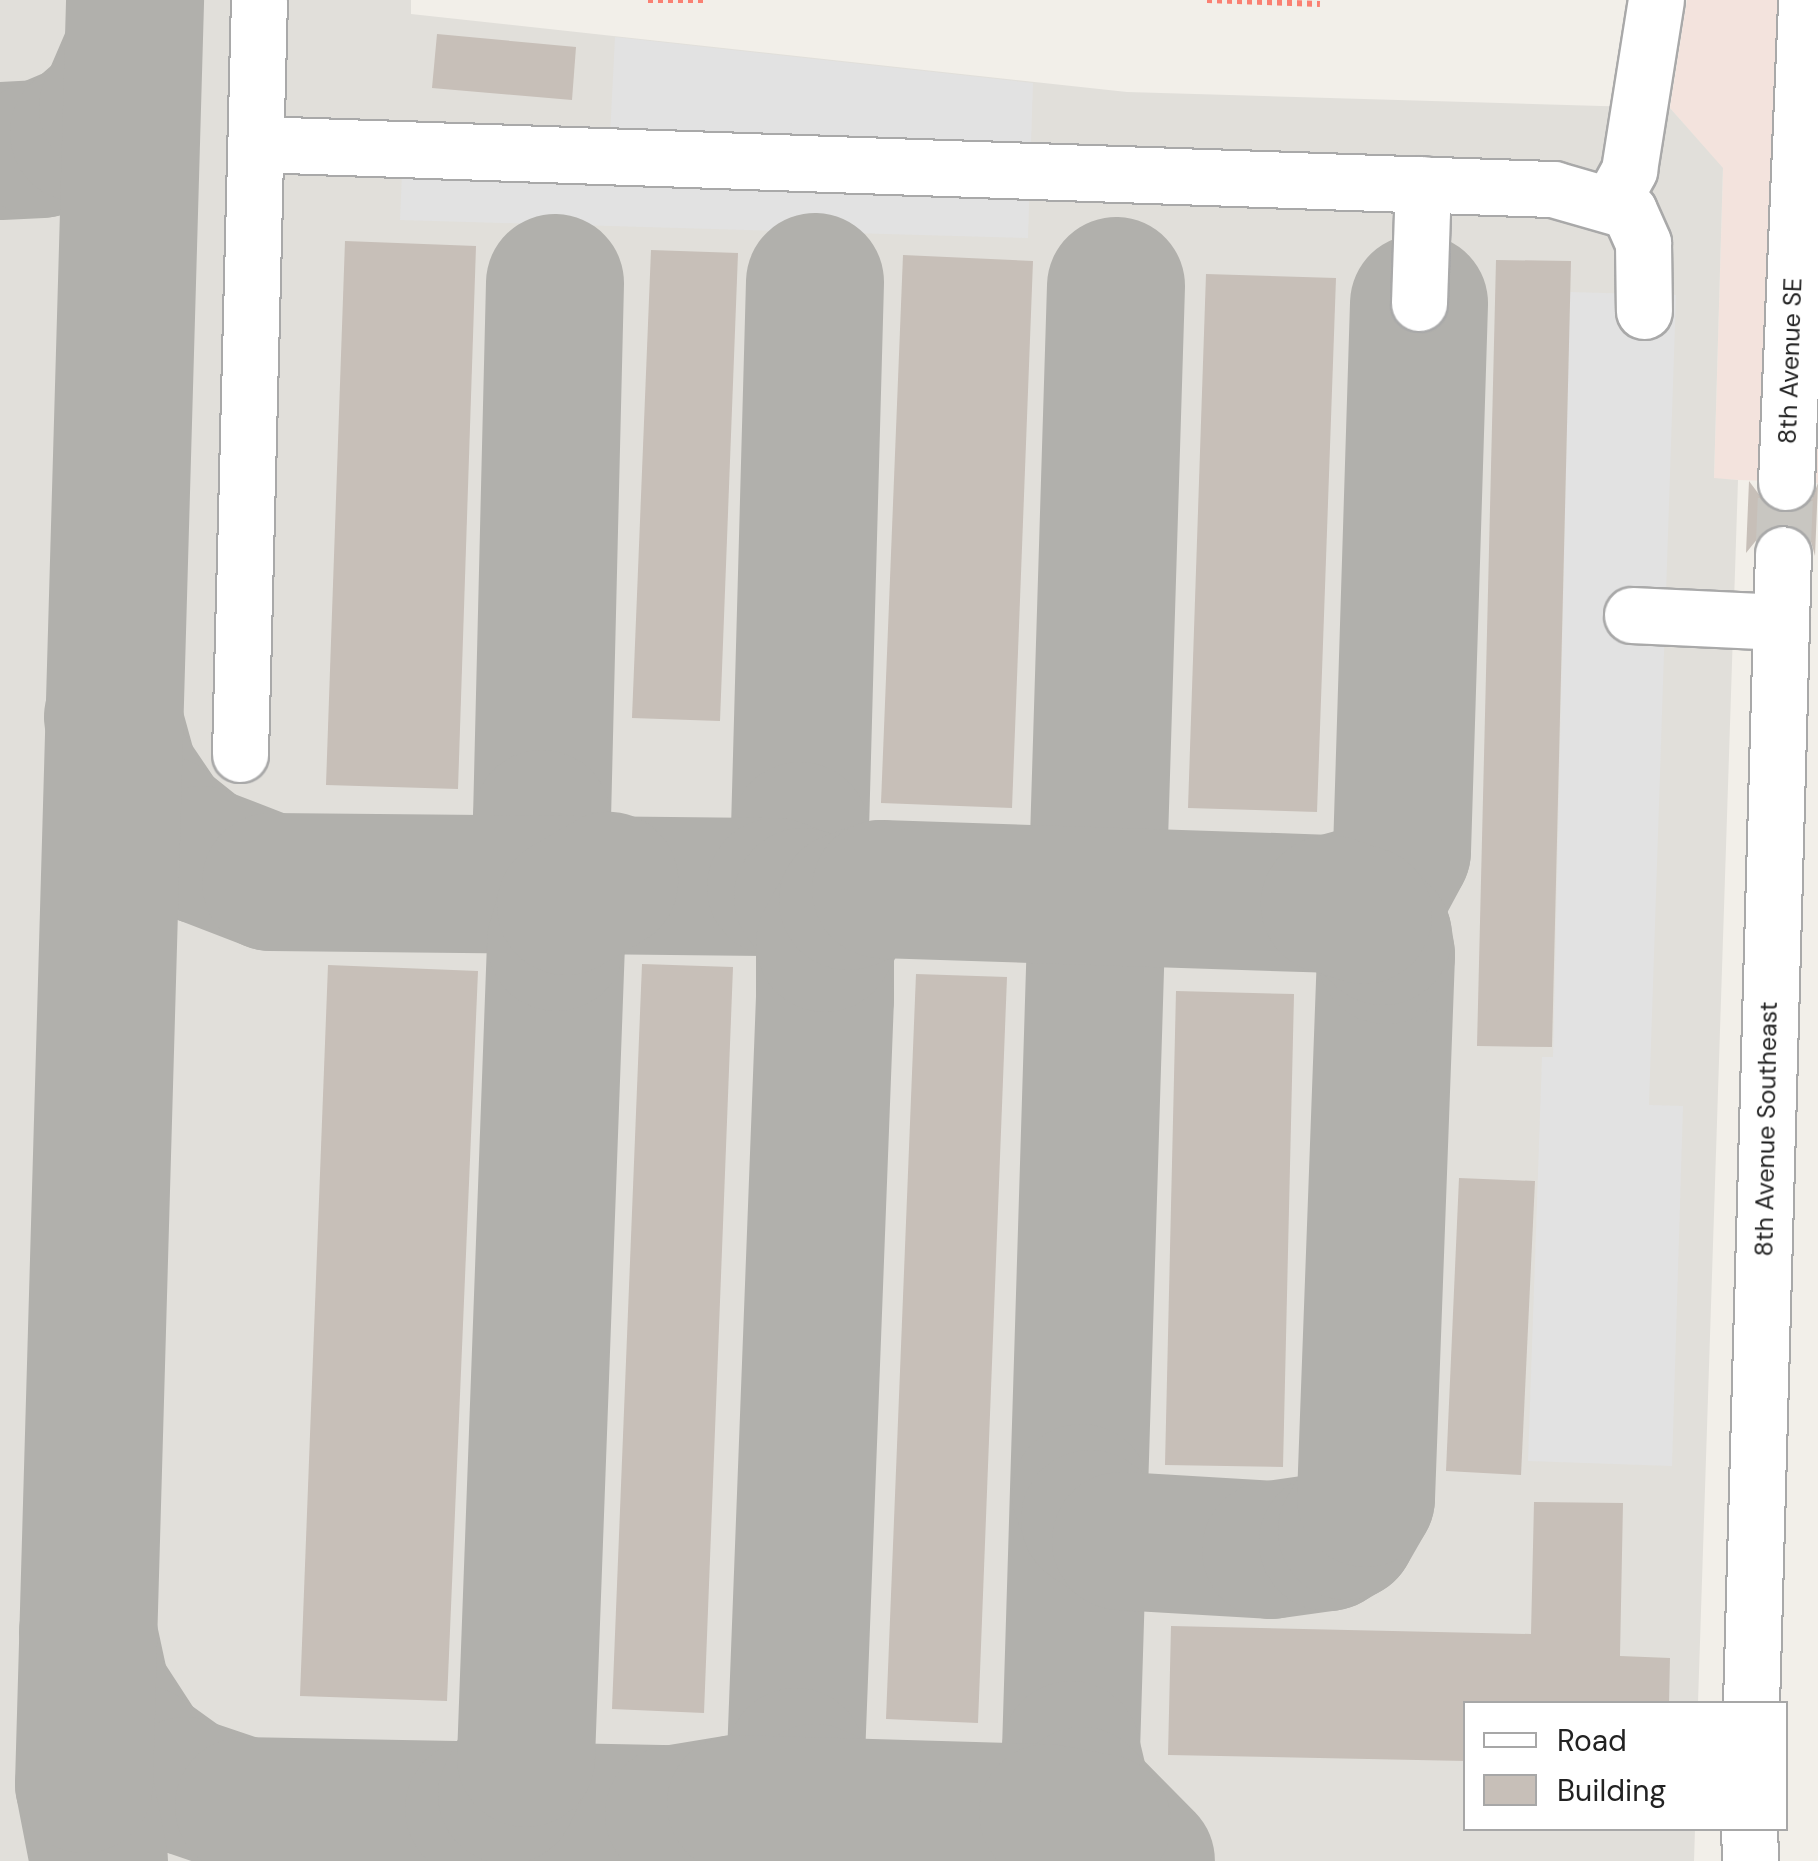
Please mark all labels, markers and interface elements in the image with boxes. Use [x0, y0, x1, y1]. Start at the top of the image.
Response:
street label: 8th Avenue SE [1773, 277, 1809, 445]
street label: 8th Avenue Southeast [1750, 1001, 1784, 1257]
legend [1463, 1701, 1788, 1831]
text: Road [1557, 1721, 1627, 1760]
text: Building [1557, 1771, 1666, 1810]

